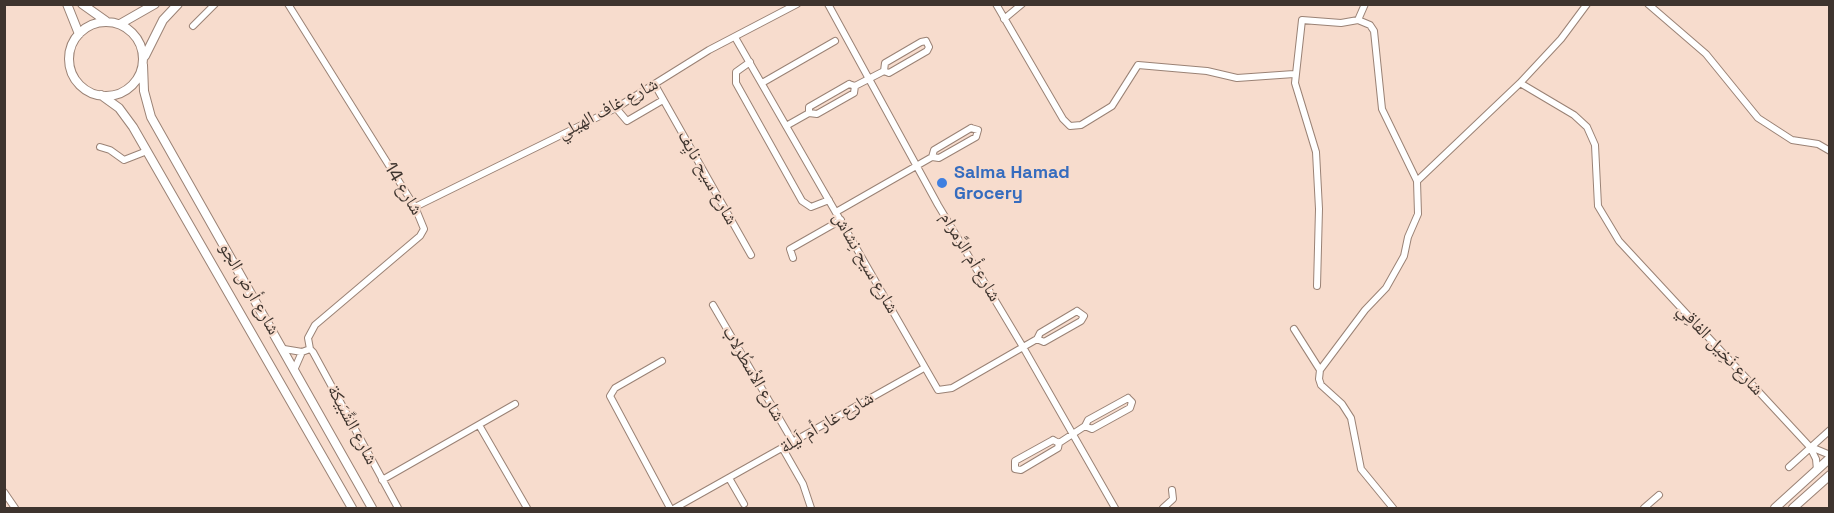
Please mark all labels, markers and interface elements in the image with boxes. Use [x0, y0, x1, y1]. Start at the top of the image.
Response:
street label: شارع غاف الهيلي [554, 74, 662, 144]
street label: شارع سيح نايِف [672, 127, 742, 229]
street label: شارع 14 [379, 159, 427, 219]
place label: Salma Hamad Grocery [954, 162, 1070, 204]
marker: Salma Hamad Grocery [935, 176, 949, 190]
street label: شارع سيح نِشاش [827, 208, 903, 318]
street label: شارع أم الرَّمرام [935, 208, 1005, 306]
street label: شارع أرض الجو [214, 239, 284, 339]
street label: شارع نَخِيل الفاقِي [1672, 300, 1768, 400]
street label: شارع الأسطُرلاب [717, 323, 789, 425]
street label: شارع الشِّبَيكة [322, 382, 382, 468]
street label: شارع غار أم لَيلة [776, 387, 878, 459]

